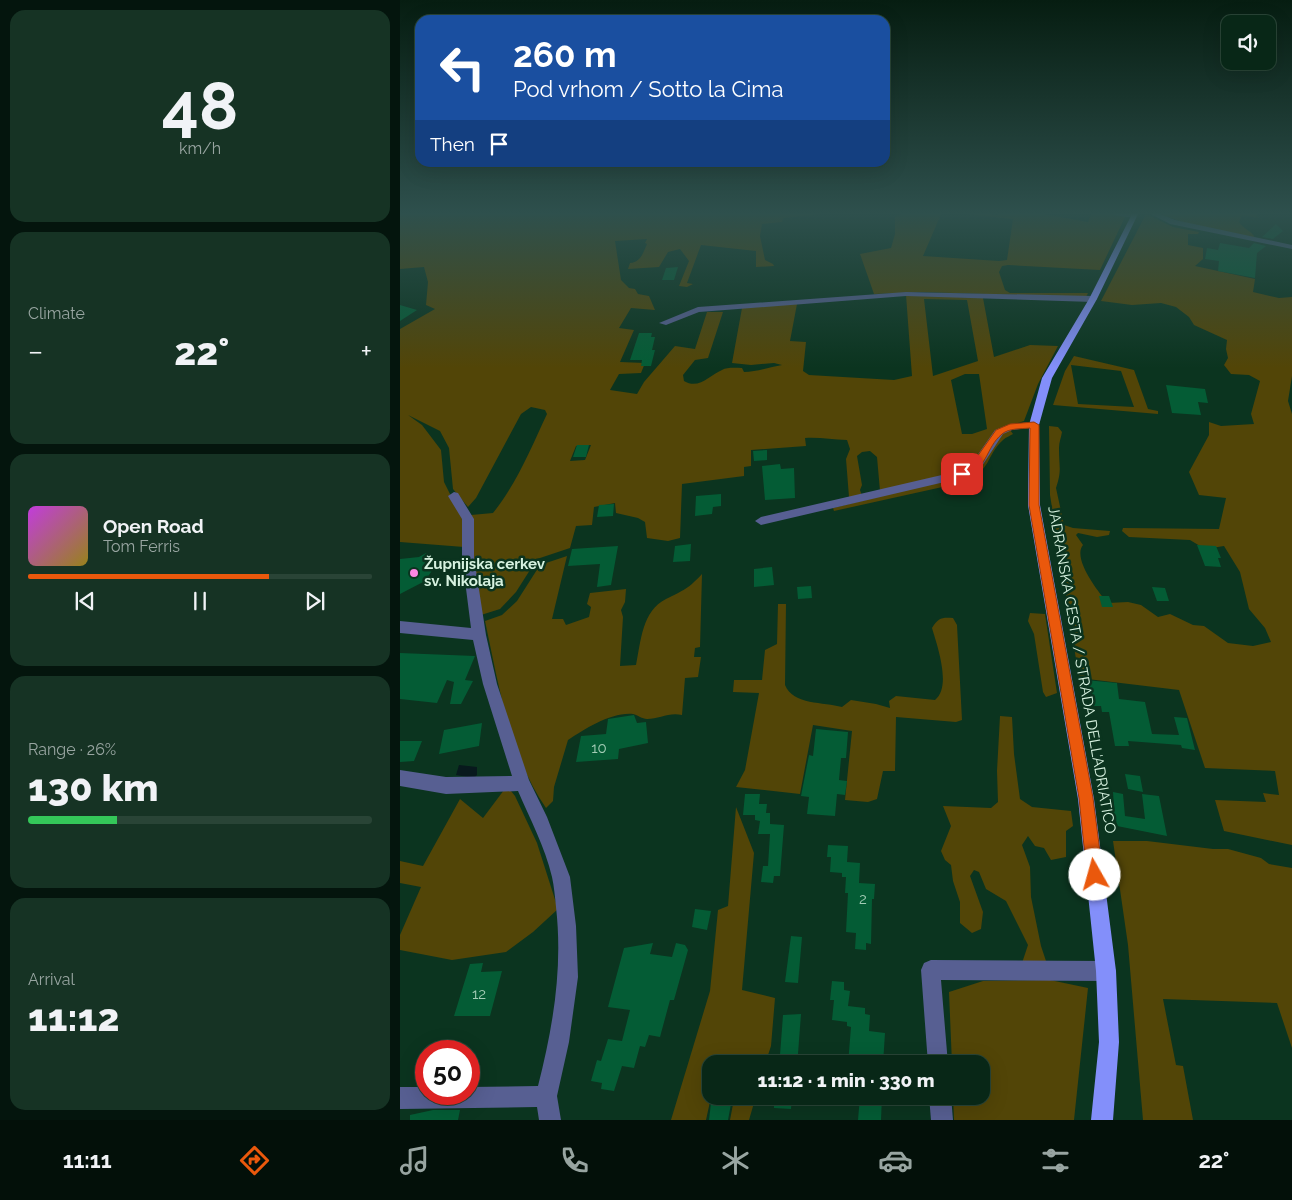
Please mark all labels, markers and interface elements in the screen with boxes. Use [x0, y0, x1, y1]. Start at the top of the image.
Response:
map controls [1221, 15, 1276, 70]
button: sound [1221, 15, 1276, 70]
text: 260 m [513, 34, 616, 75]
icon: left [430, 35, 495, 100]
text: 48 [162, 68, 238, 144]
text: Pod vrhom / Sotto la Cima [513, 76, 784, 102]
icon: arrive [485, 130, 513, 158]
text: Then [430, 133, 475, 155]
text: km/h [179, 139, 221, 158]
text: Climate [28, 304, 85, 323]
text: 22° [174, 329, 229, 374]
text: − [28, 335, 43, 368]
text: + [360, 335, 372, 368]
pin [941, 453, 983, 495]
icon: arrive [948, 460, 976, 488]
street label: JADRANSKA CESTA / STRADA DELL'ADRIATICO [1044, 505, 1120, 835]
text: Open Road [103, 515, 204, 537]
text: Tom Ferris [103, 537, 180, 556]
place label: Župnijska cerkev sv. Nikolaja [424, 555, 546, 590]
marker: Župnijska cerkev sv. Nikolaja [408, 567, 420, 579]
icon: previous [71, 587, 99, 615]
icon: pause [186, 587, 214, 615]
icon: next [301, 587, 329, 615]
house number: 10 [591, 739, 607, 757]
text: Range · 26% [28, 740, 116, 759]
text: 130 km [28, 765, 159, 810]
position arrow [1068, 848, 1120, 900]
house number: 2 [859, 890, 867, 908]
text: Arrival [28, 970, 75, 989]
house number: 12 [472, 985, 486, 1003]
text: 11:12 [28, 995, 120, 1040]
speed limit sign: 50 [415, 1040, 480, 1105]
text: 11:12 · 1 min · 330 m [758, 1069, 934, 1091]
icon: directions [237, 1143, 272, 1178]
icon: music [397, 1143, 432, 1178]
icon: phone [557, 1143, 592, 1178]
icon: climate [718, 1143, 753, 1178]
icon: car [878, 1143, 913, 1178]
icon: filters [1038, 1143, 1073, 1178]
text: 11:11 [63, 1147, 112, 1173]
text: 22° [1198, 1147, 1229, 1173]

